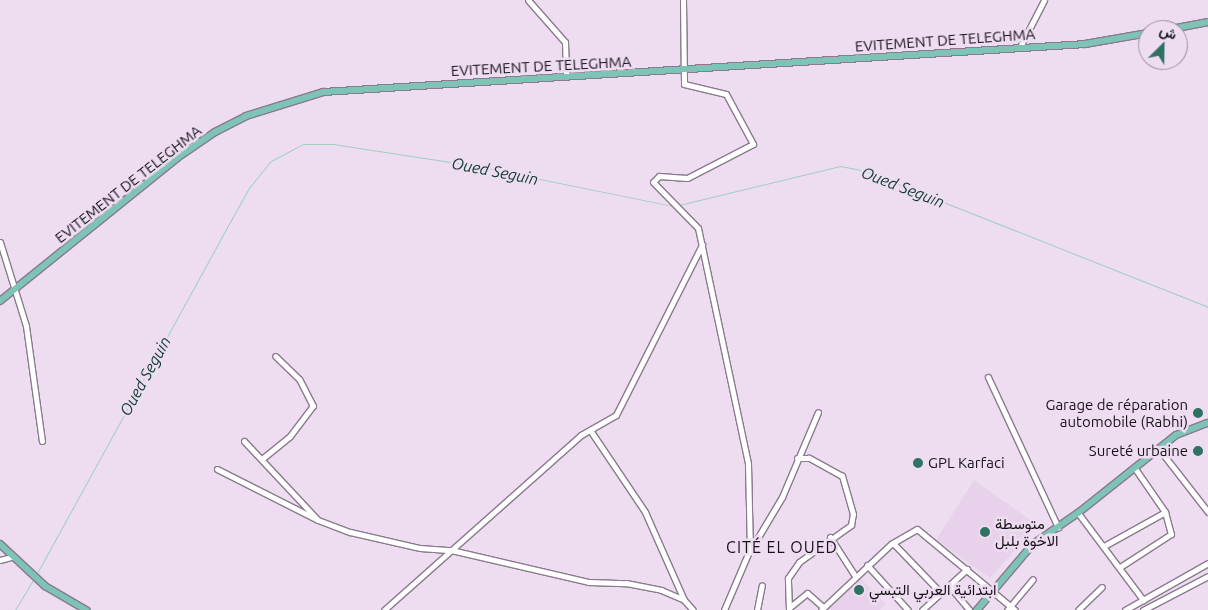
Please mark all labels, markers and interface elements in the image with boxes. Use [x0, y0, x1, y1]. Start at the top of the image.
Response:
north arrow [1138, 20, 1188, 70]
text: ش [1158, 21, 1179, 43]
street label: EVITEMENT DE TELEGHMA [854, 25, 1036, 55]
street label: EVITEMENT DE TELEGHMA [450, 52, 632, 80]
street label: EVITEMENT DE TELEGHMA [51, 121, 205, 247]
water label: Oued Seguin [450, 153, 540, 189]
water label: Oued Seguin [859, 162, 947, 212]
water label: Oued Seguin [115, 333, 175, 419]
place label: Garage de réparation automobile (Rabhi) [1045, 395, 1188, 430]
marker: Garage de réparation automobile (Rabhi) [1192, 407, 1204, 419]
place label: Sureté urbaine [1089, 442, 1188, 460]
marker: Sureté urbaine [1192, 445, 1204, 457]
place label: GPL Karfaci [928, 454, 1005, 472]
marker: GPL Karfaci [912, 457, 924, 469]
place label: متوسطة الاخوة بلبل [995, 514, 1059, 549]
marker: متوسطة الاخوة بلبل [979, 526, 991, 538]
district label: CITÉ EL OUED [725, 537, 839, 557]
place label: ابتدائية العربي التبسي [869, 581, 997, 599]
marker: ابتدائية العربي التبسي [853, 584, 865, 596]

